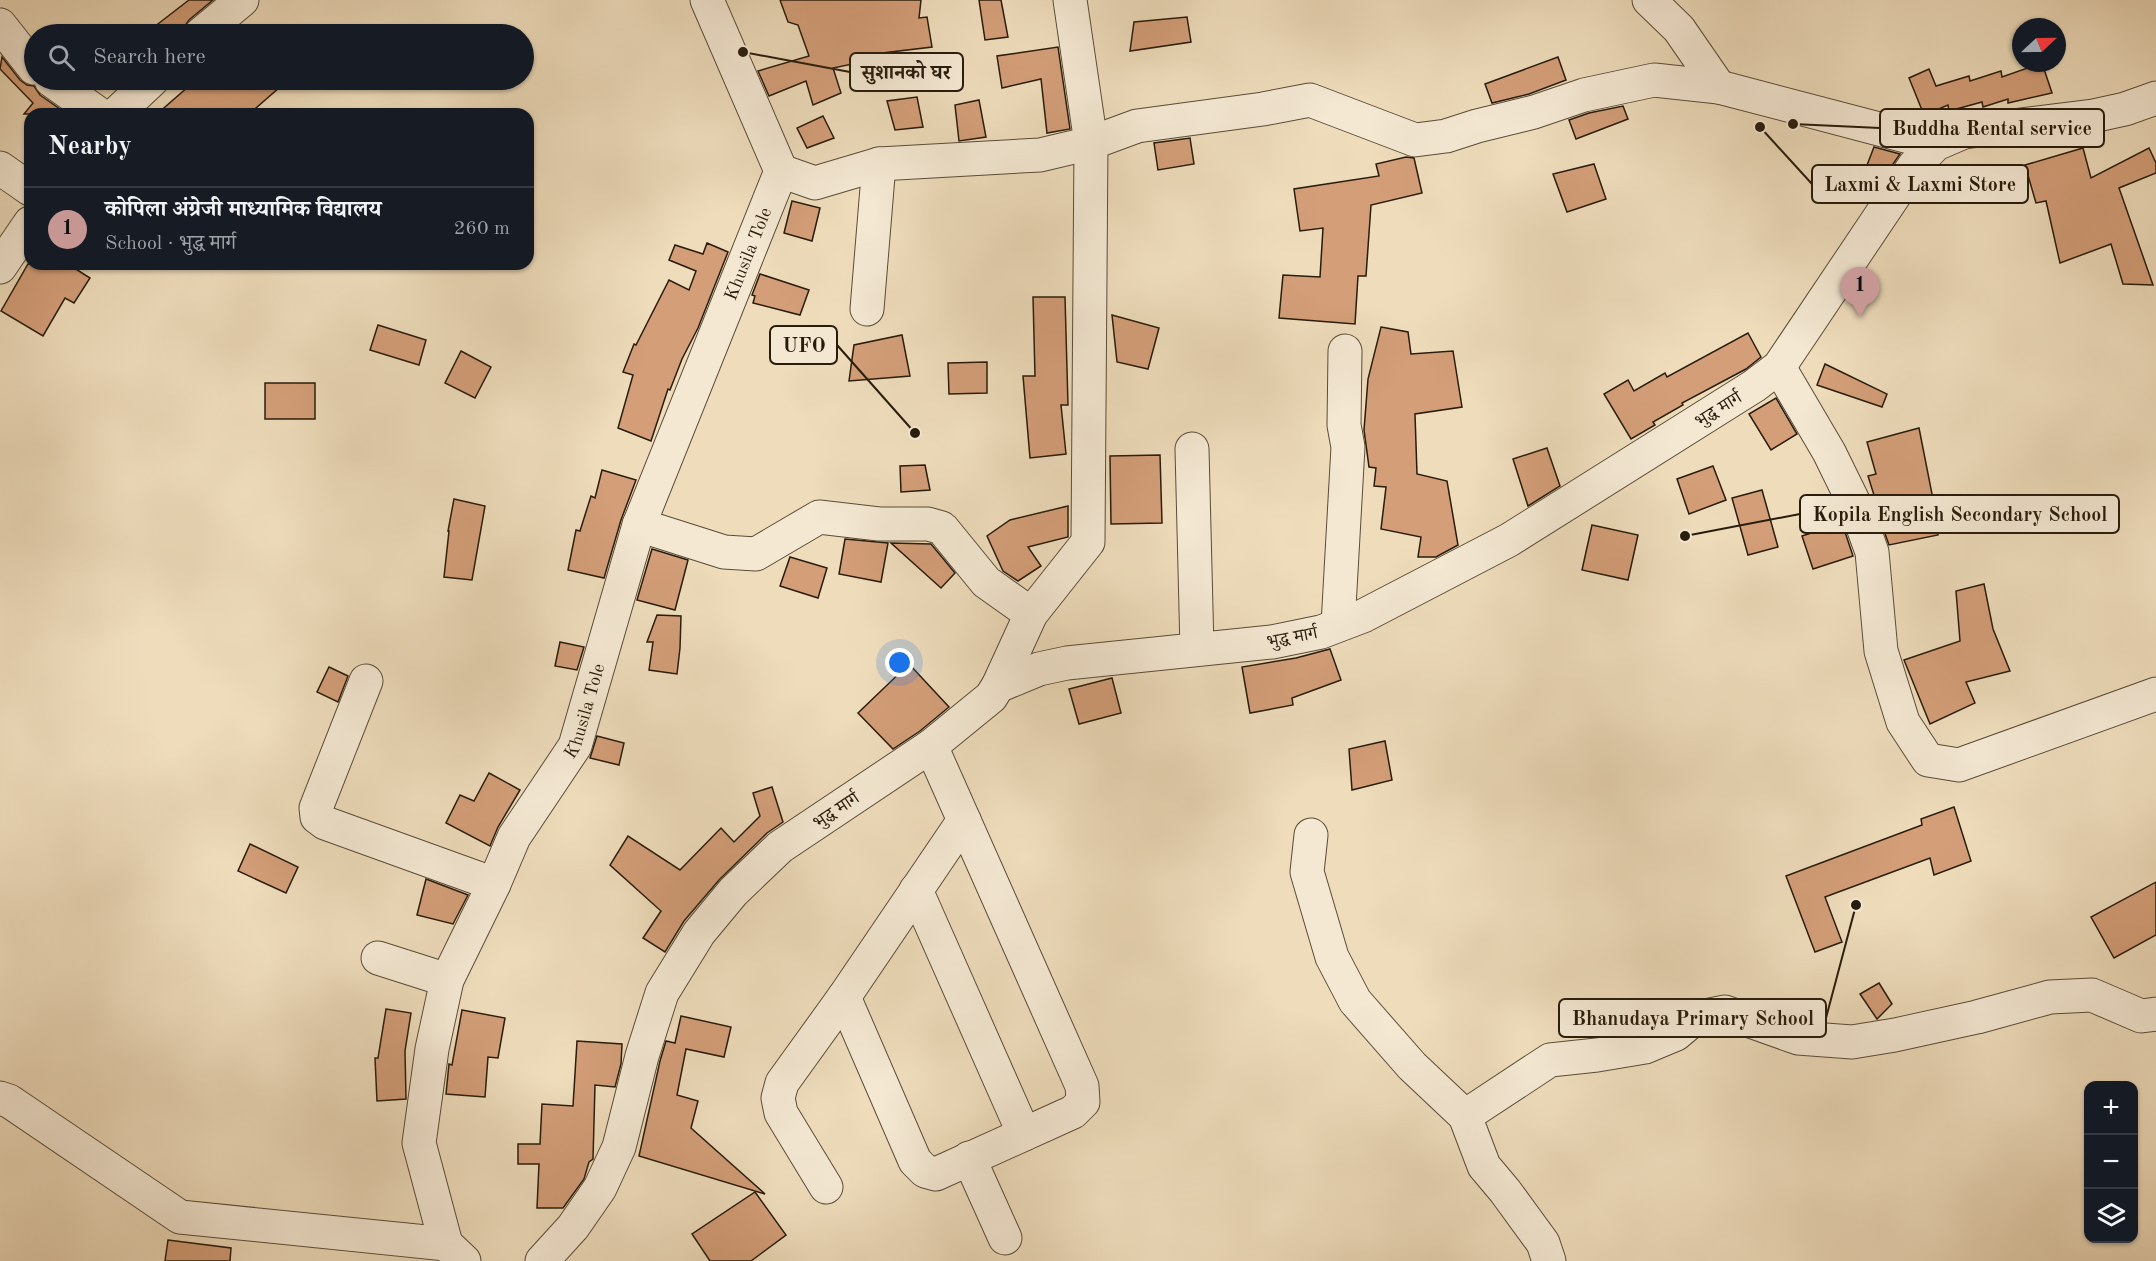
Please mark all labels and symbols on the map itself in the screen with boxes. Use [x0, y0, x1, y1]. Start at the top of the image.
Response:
north arrow [2012, 18, 2066, 72]
callout: सुशानको घर [850, 53, 963, 91]
text: सुशानको घर [859, 60, 953, 85]
callout: Buddha Rental service [1880, 109, 2104, 147]
text: Buddha Rental service [1892, 120, 2092, 140]
callout: Laxmi & Laxmi Store [1812, 165, 2028, 203]
text: Laxmi & Laxmi Store [1824, 176, 2016, 196]
street label: Khusila Tole [722, 205, 775, 303]
pin: 1 [1840, 268, 1880, 317]
callout: UFO [770, 326, 837, 364]
text: UFO [782, 337, 826, 357]
street label: भुद्ध मार्ग [1691, 386, 1747, 432]
callout: Kopila English Secondary School [1800, 495, 2119, 533]
text: Kopila English Secondary School [1812, 506, 2108, 526]
street label: भुद्ध मार्ग [1265, 622, 1321, 653]
your location [885, 648, 914, 677]
street label: Khusila Tole [561, 662, 608, 762]
street label: भुद्ध मार्ग [809, 786, 865, 833]
callout: Bhanudaya Primary School [1559, 999, 1826, 1037]
text: Bhanudaya Primary School [1572, 1010, 1814, 1030]

